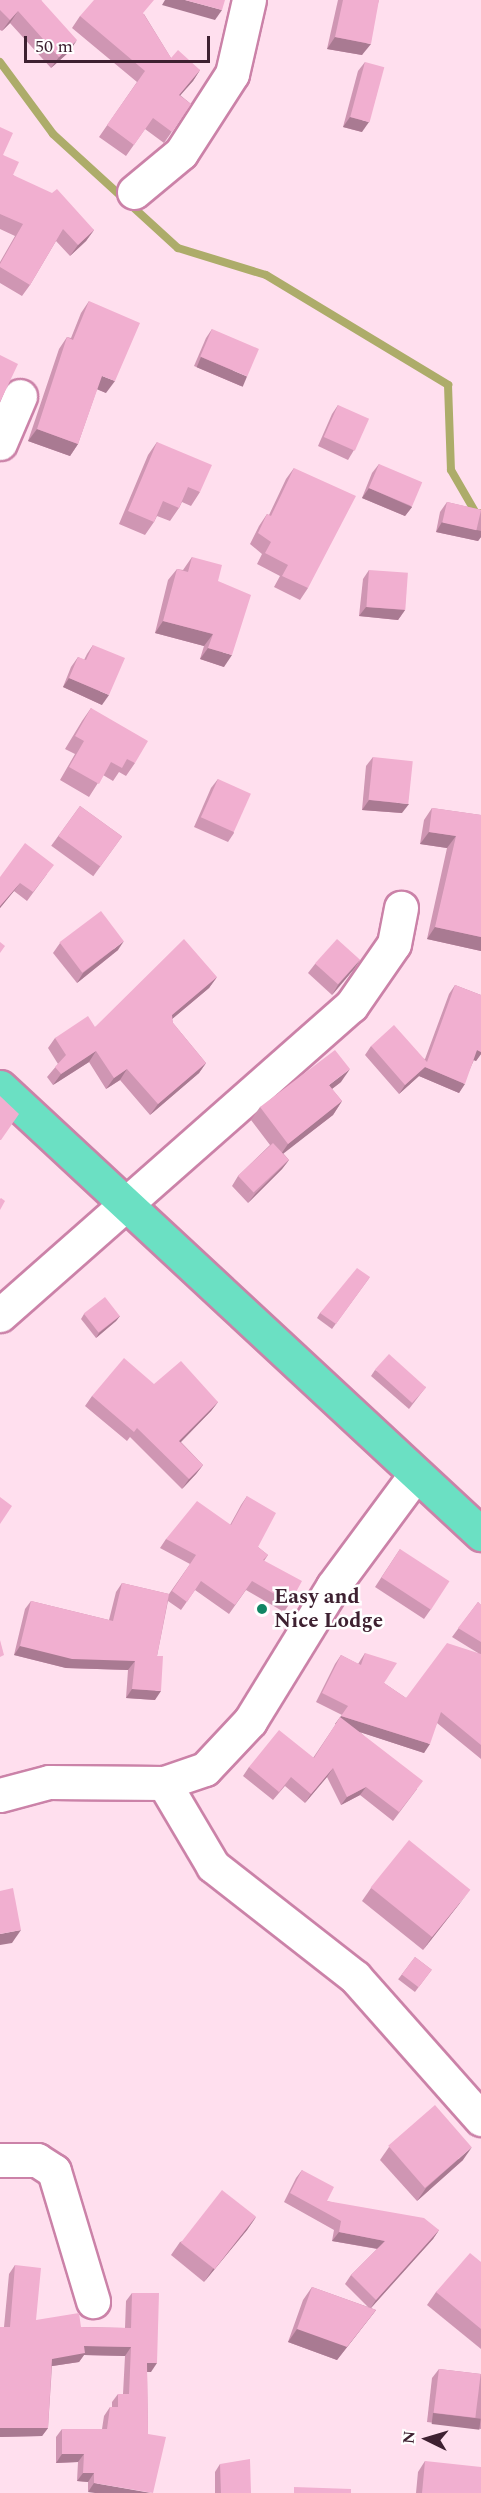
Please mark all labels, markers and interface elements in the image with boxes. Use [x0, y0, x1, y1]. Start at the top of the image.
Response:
scale bar [27, 24, 213, 62]
text: 50 m [35, 33, 73, 60]
place label: Easy and Nice Lodge [274, 1584, 383, 1634]
marker: Easy and Nice Lodge [255, 1602, 269, 1616]
north arrow [397, 2409, 457, 2469]
text: N [397, 2430, 422, 2445]

